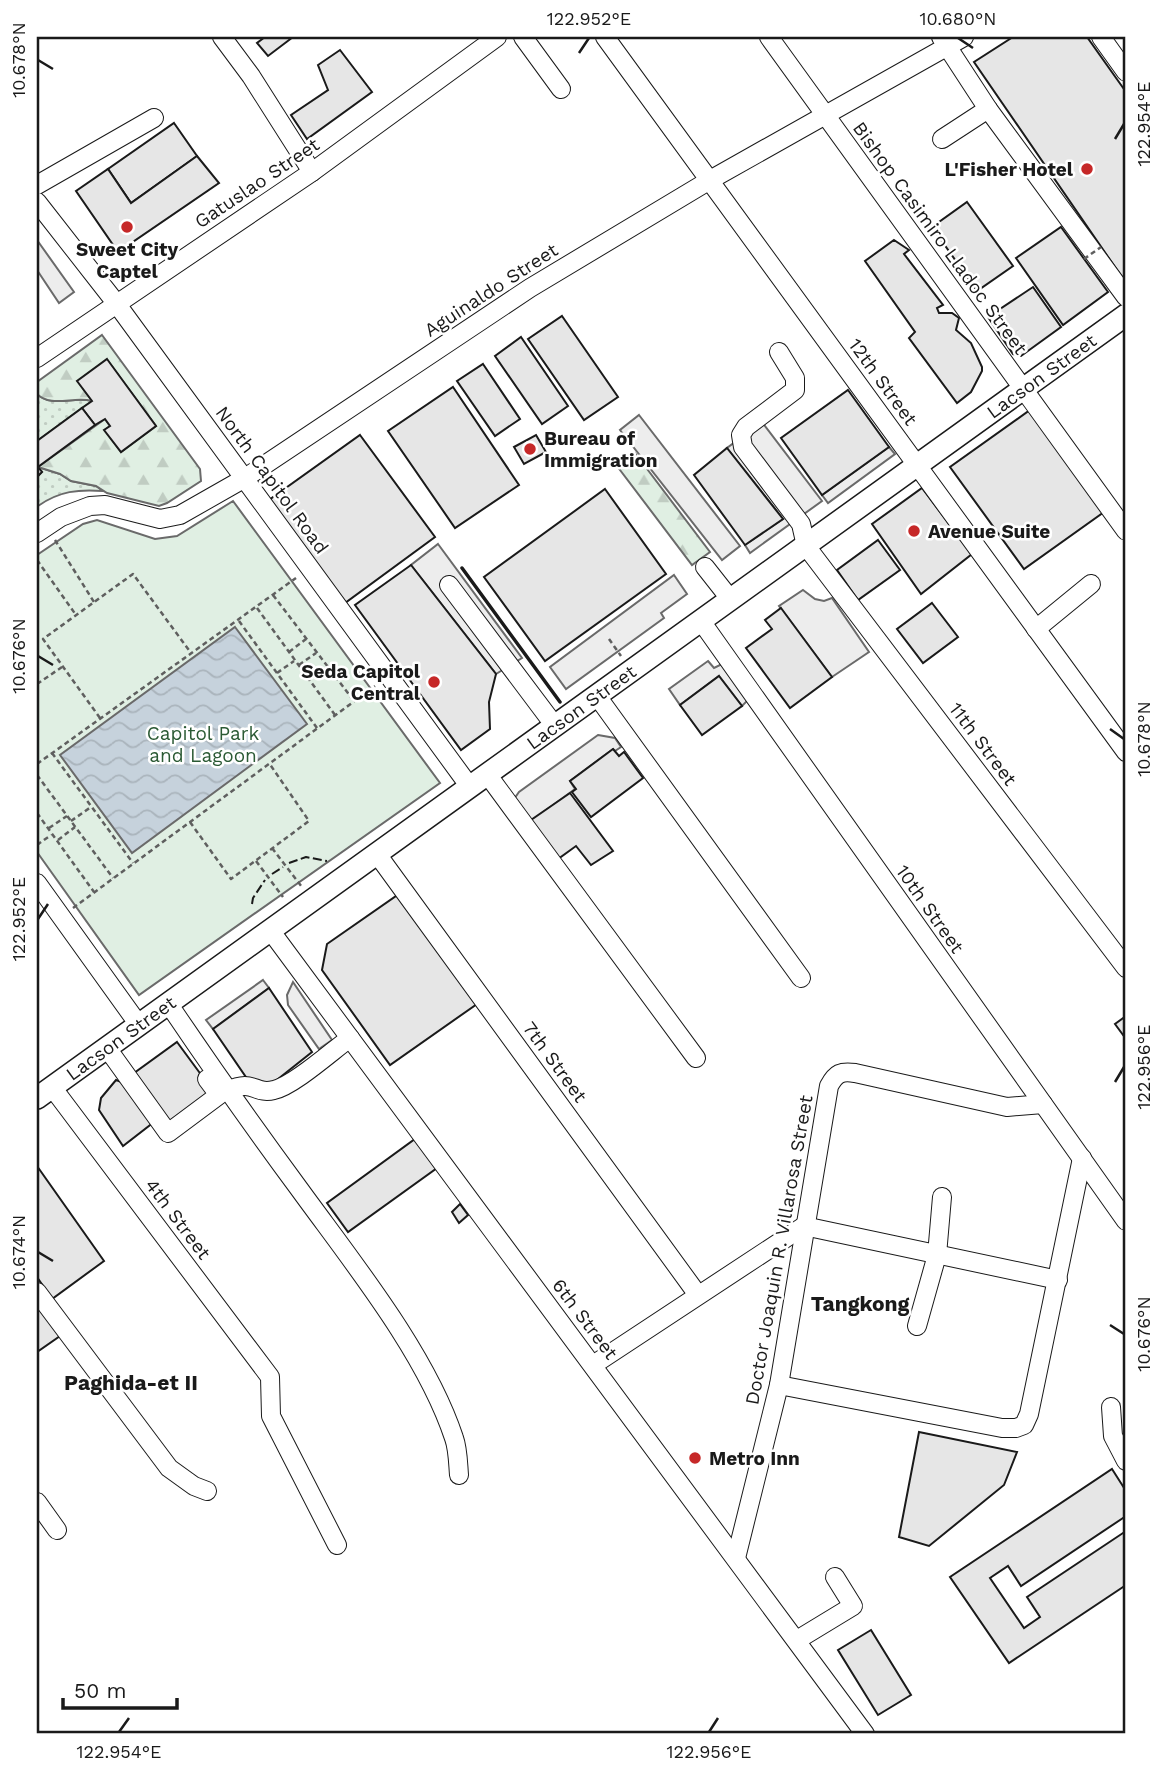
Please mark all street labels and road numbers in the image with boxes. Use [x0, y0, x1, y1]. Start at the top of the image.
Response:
street label: Bishop Casimiro Lladoc Street [848, 117, 1032, 359]
street label: Gatuslao Street [190, 133, 324, 233]
street label: Aguinaldo Street [420, 238, 562, 342]
street label: Lacson Street [982, 329, 1101, 423]
street label: 12th Street [844, 334, 922, 430]
street label: North Capitol Road [211, 402, 333, 558]
street label: Lacson Street [522, 660, 640, 754]
street label: 11th Street [944, 698, 1022, 790]
street label: 10th Street [891, 860, 969, 958]
street label: Lacson Street [61, 991, 180, 1085]
street label: 7th Street [518, 1017, 592, 1107]
street label: Doctor Joaquin R. Villarosa Street [740, 1093, 818, 1407]
street label: 4th Street [140, 1174, 216, 1264]
street label: 6th Street [547, 1274, 623, 1364]

